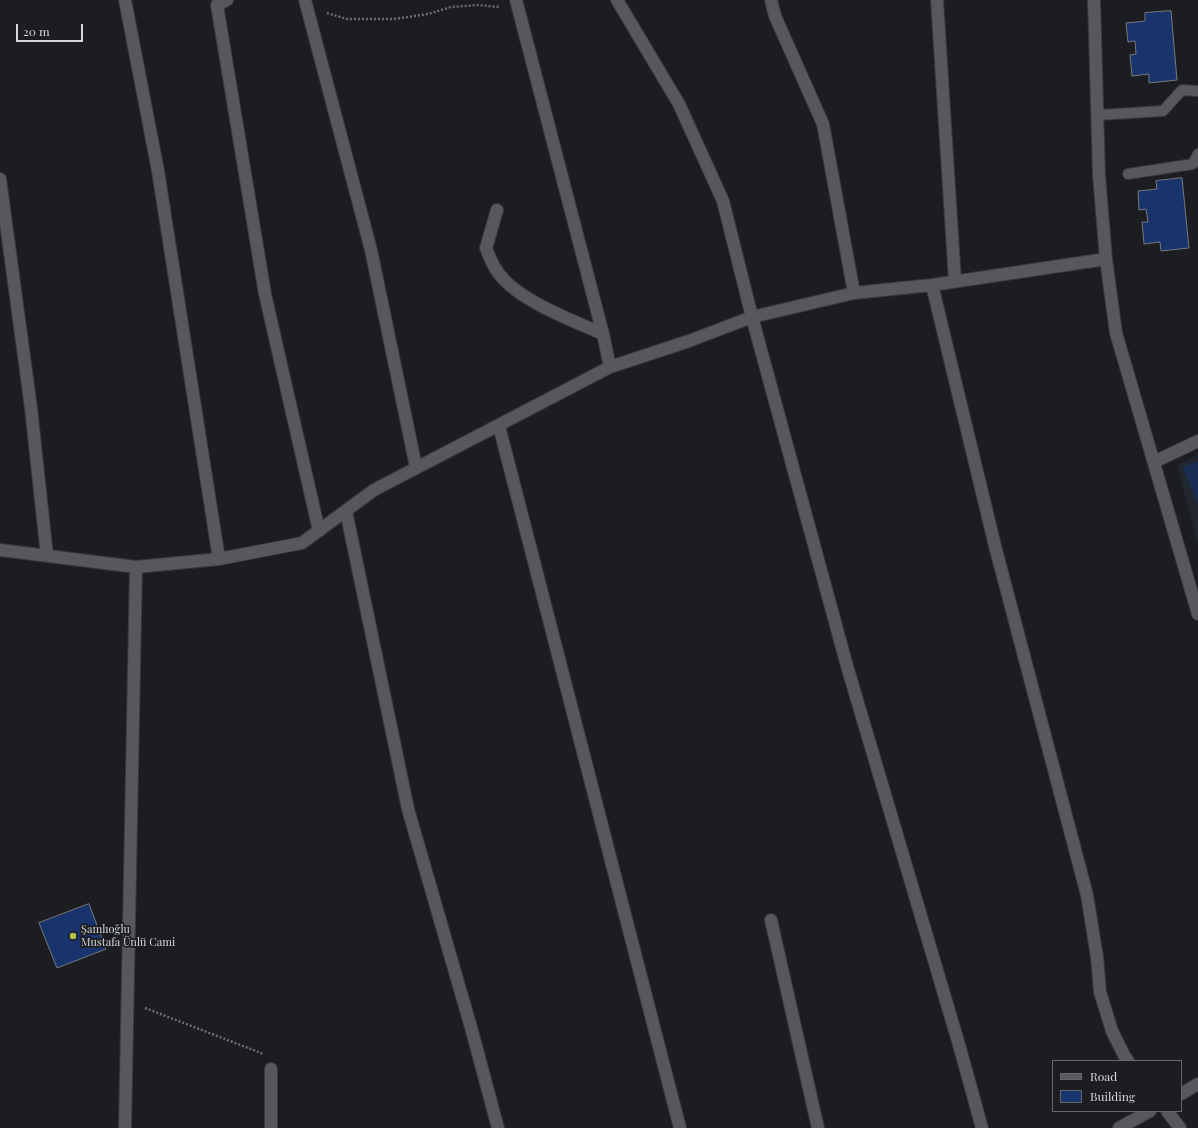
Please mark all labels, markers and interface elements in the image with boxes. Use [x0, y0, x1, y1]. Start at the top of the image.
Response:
scale bar [18, 16, 85, 42]
text: 20 m [23, 23, 50, 39]
place label: Şamlıoğlu Mustafa Ünlü Cami [81, 923, 175, 949]
marker: Şamlıoğlu Mustafa Ünlü Cami [68, 931, 78, 941]
legend [1052, 1060, 1182, 1112]
text: Road [1090, 1068, 1117, 1084]
text: Building [1090, 1088, 1135, 1104]

